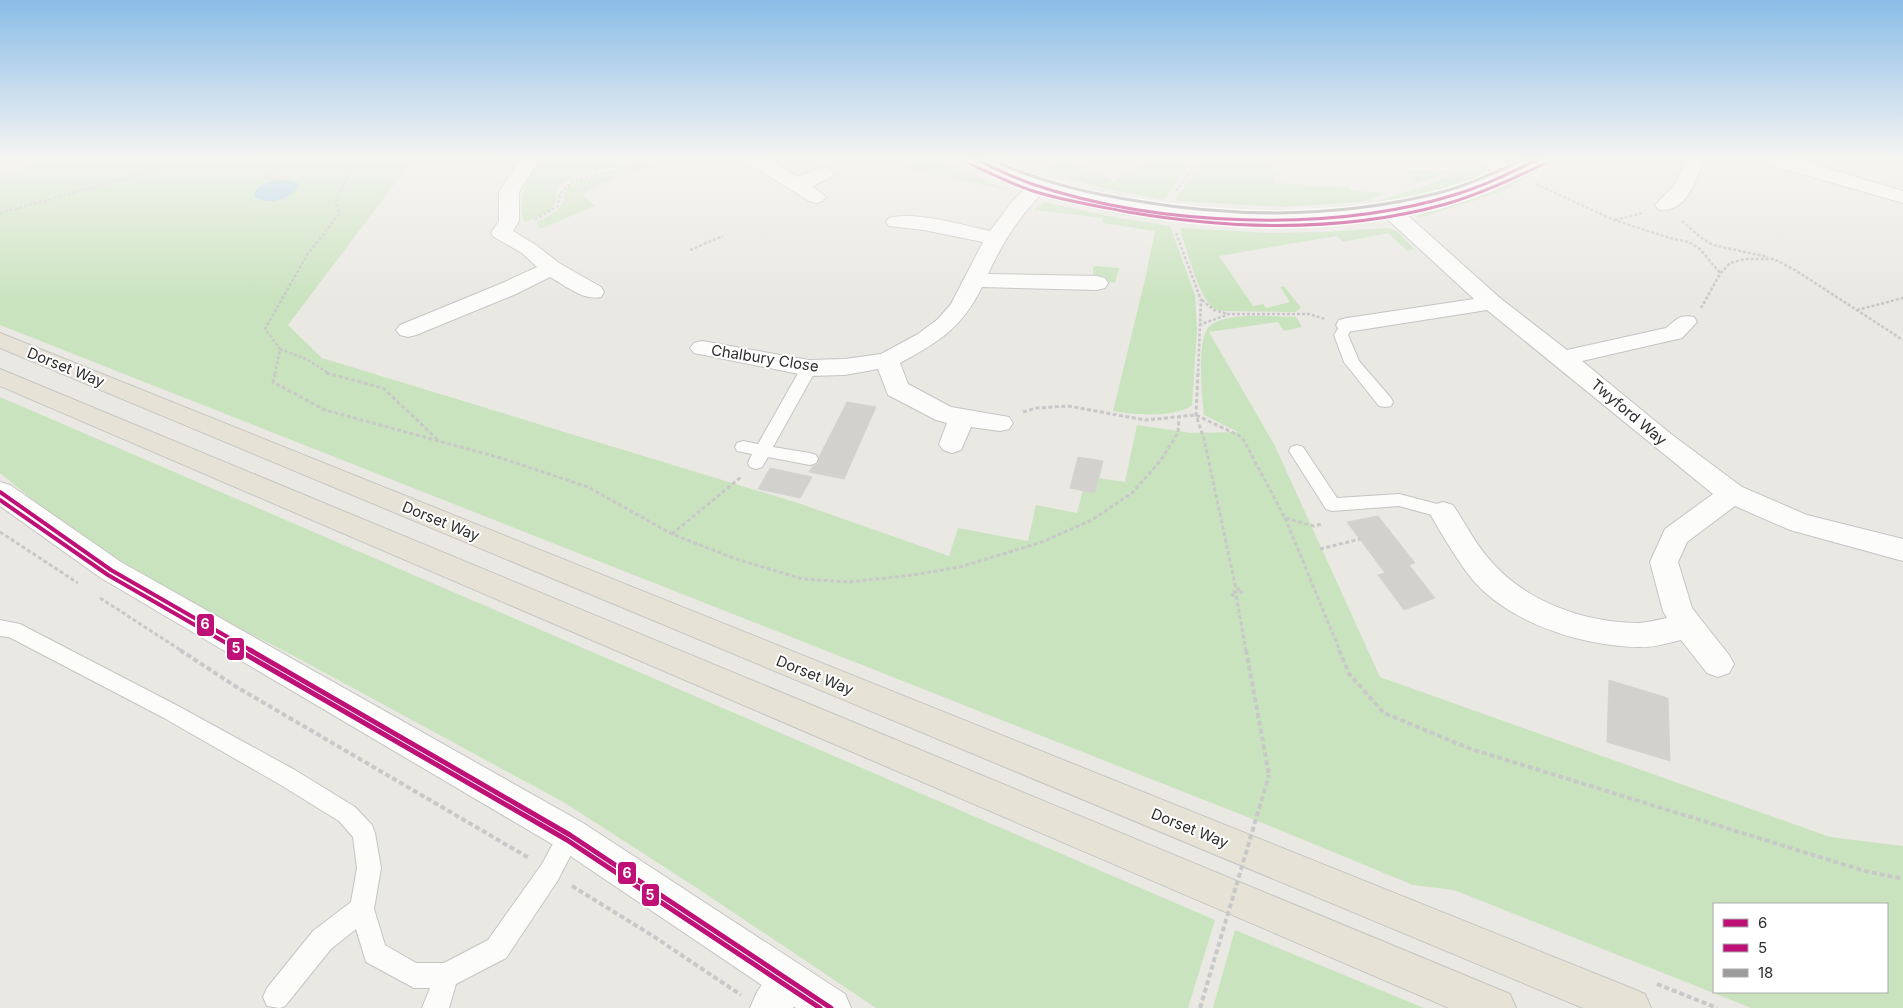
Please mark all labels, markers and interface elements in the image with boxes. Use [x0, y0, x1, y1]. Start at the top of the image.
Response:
street label: Chalbury Close [710, 340, 820, 376]
street label: Dorset Way [24, 343, 108, 391]
street label: Twyford Way [1587, 375, 1671, 450]
street label: Dorset Way [399, 497, 483, 545]
line badge: 6 [196, 613, 215, 637]
text: 6 [200, 615, 210, 632]
line badge: 5 [226, 637, 245, 661]
text: 5 [232, 639, 241, 656]
street label: Dorset Way [773, 651, 857, 699]
street label: Dorset Way [1148, 804, 1232, 852]
line badge: 6 [617, 861, 637, 885]
text: 6 [622, 864, 632, 881]
line badge: 5 [641, 883, 660, 907]
text: 5 [646, 886, 655, 903]
legend [1713, 903, 1888, 993]
text: 6 [1758, 913, 1767, 932]
text: 5 [1758, 938, 1767, 957]
text: 18 [1758, 963, 1773, 982]

